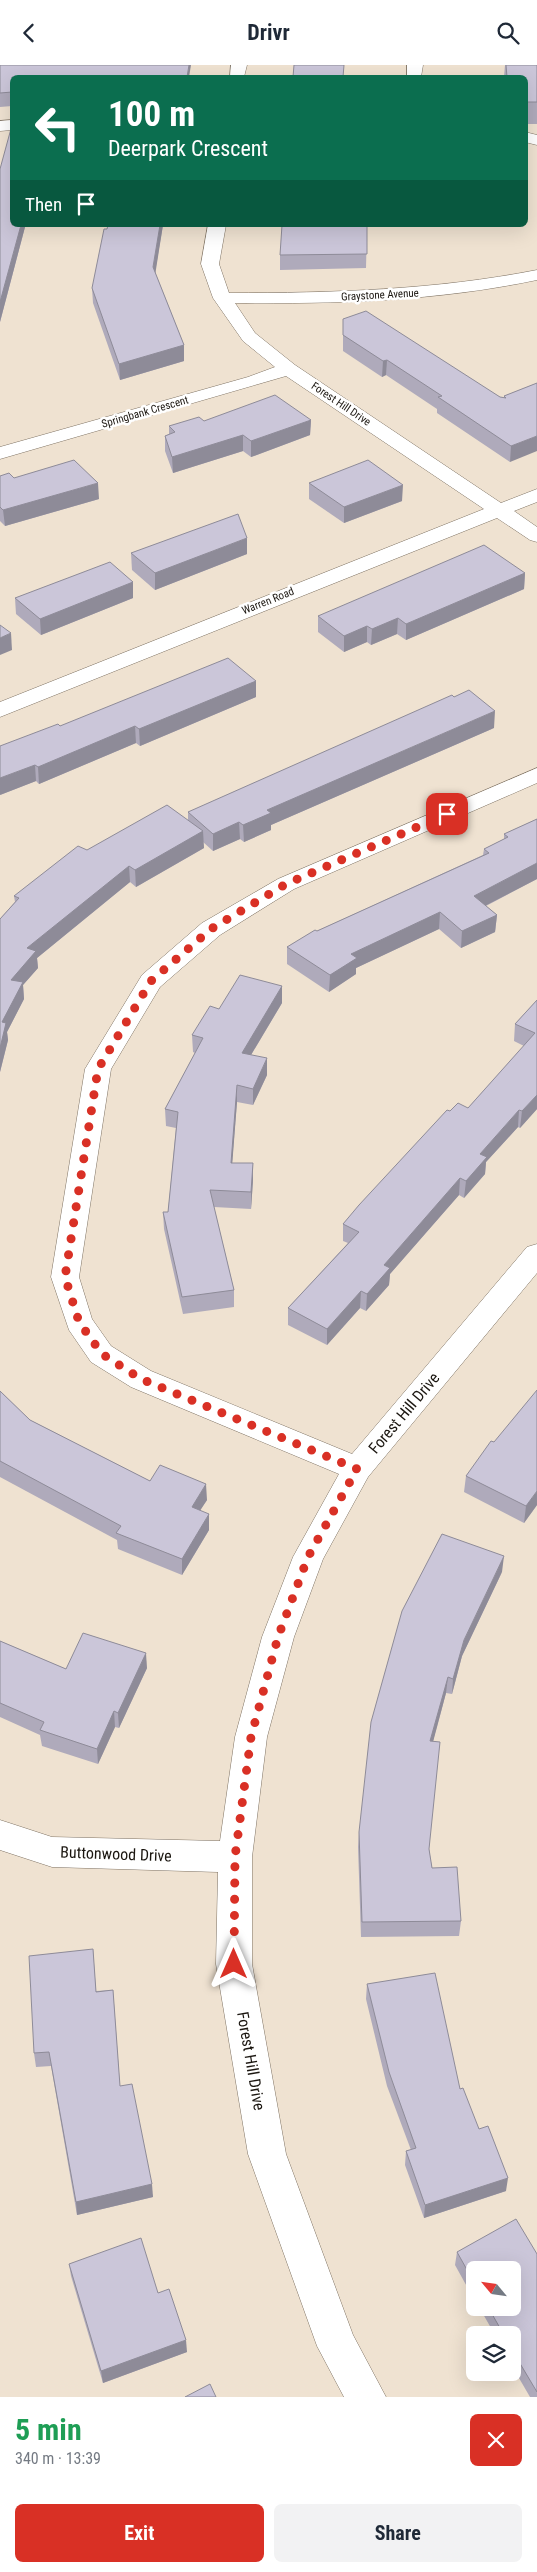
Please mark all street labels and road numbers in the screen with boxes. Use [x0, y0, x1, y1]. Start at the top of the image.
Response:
street label: Graystone Avenue [341, 286, 419, 304]
street label: Forest Hill Drive [309, 379, 373, 429]
street label: Springbank Crescent [100, 393, 190, 431]
street label: Warren Road [240, 585, 296, 617]
street label: Forest Hill Drive [365, 1369, 443, 1457]
street label: Buttonwood Drive [60, 1843, 172, 1865]
street label: Forest Hill Drive [233, 2010, 269, 2112]

